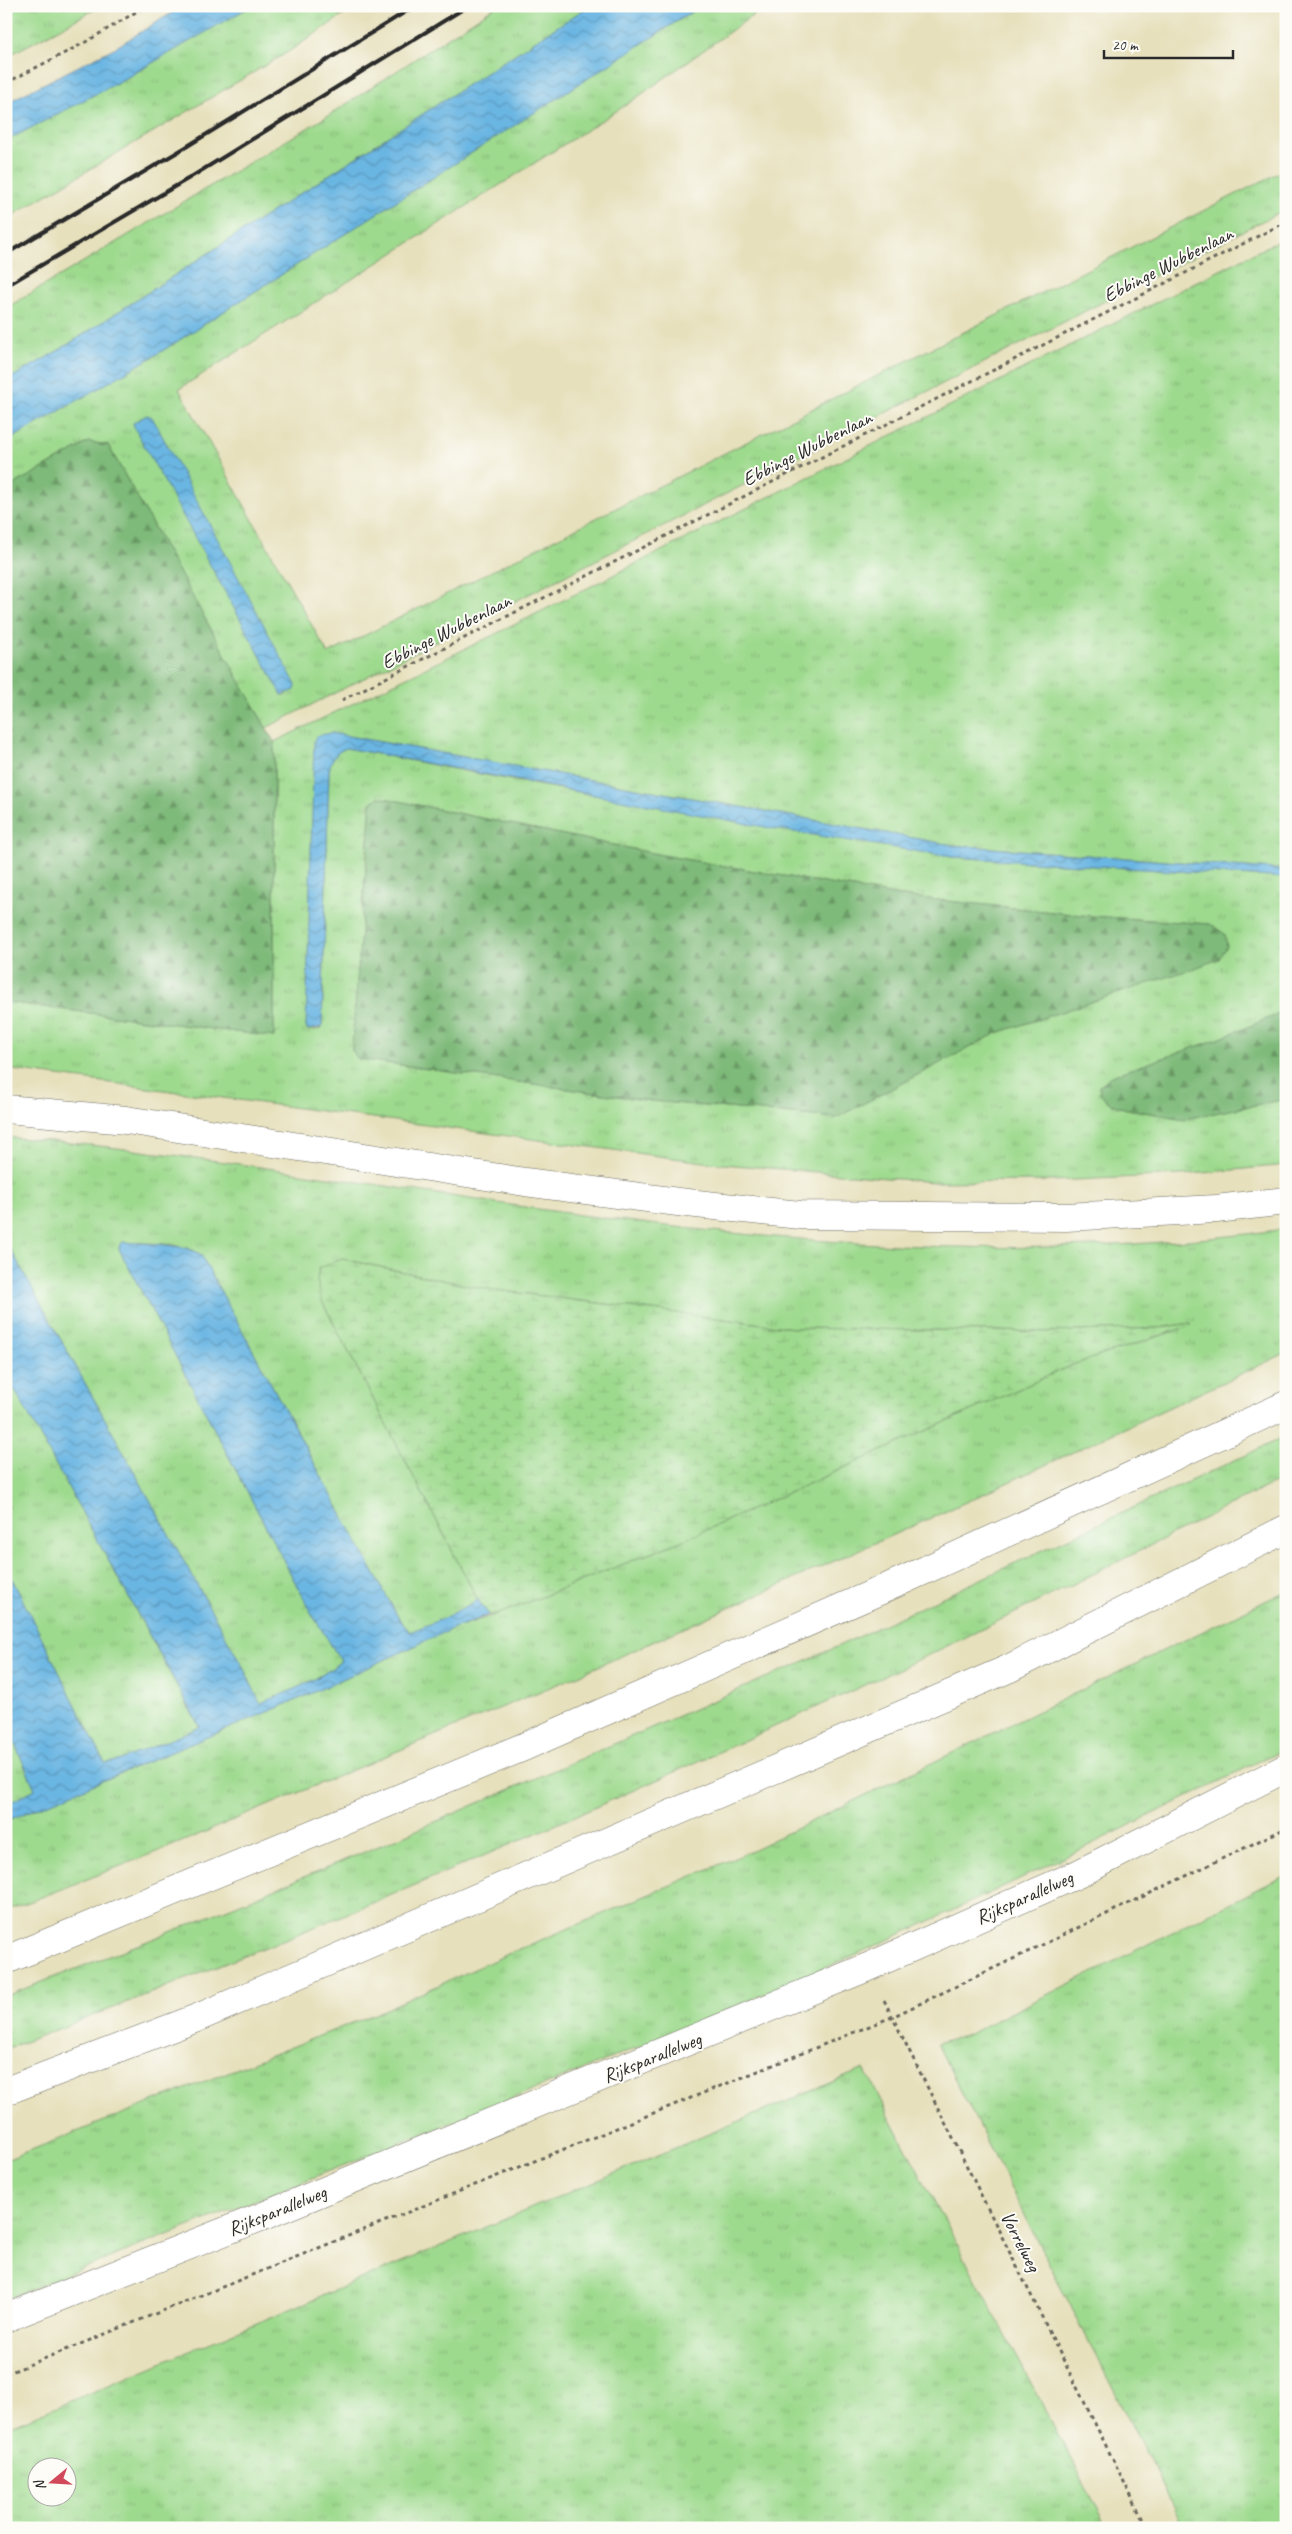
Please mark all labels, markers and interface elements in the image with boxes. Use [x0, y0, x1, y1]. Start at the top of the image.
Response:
scale bar [1104, 28, 1233, 60]
text: 20 m [1112, 36, 1139, 55]
street label: Ebbinge Wubbenlaan [1099, 221, 1238, 308]
street label: Ebbinge Wubbenlaan [738, 405, 877, 492]
street label: Ebbinge Wubbenlaan [377, 588, 516, 675]
street label: Rijksparallelweg [972, 1864, 1078, 1930]
street label: Rijksparallelweg [599, 2026, 706, 2089]
street label: Rijksparallelweg [224, 2179, 331, 2242]
street label: Vorrelweg [995, 2207, 1047, 2277]
north arrow [28, 2456, 78, 2506]
text: N [30, 2477, 50, 2493]

